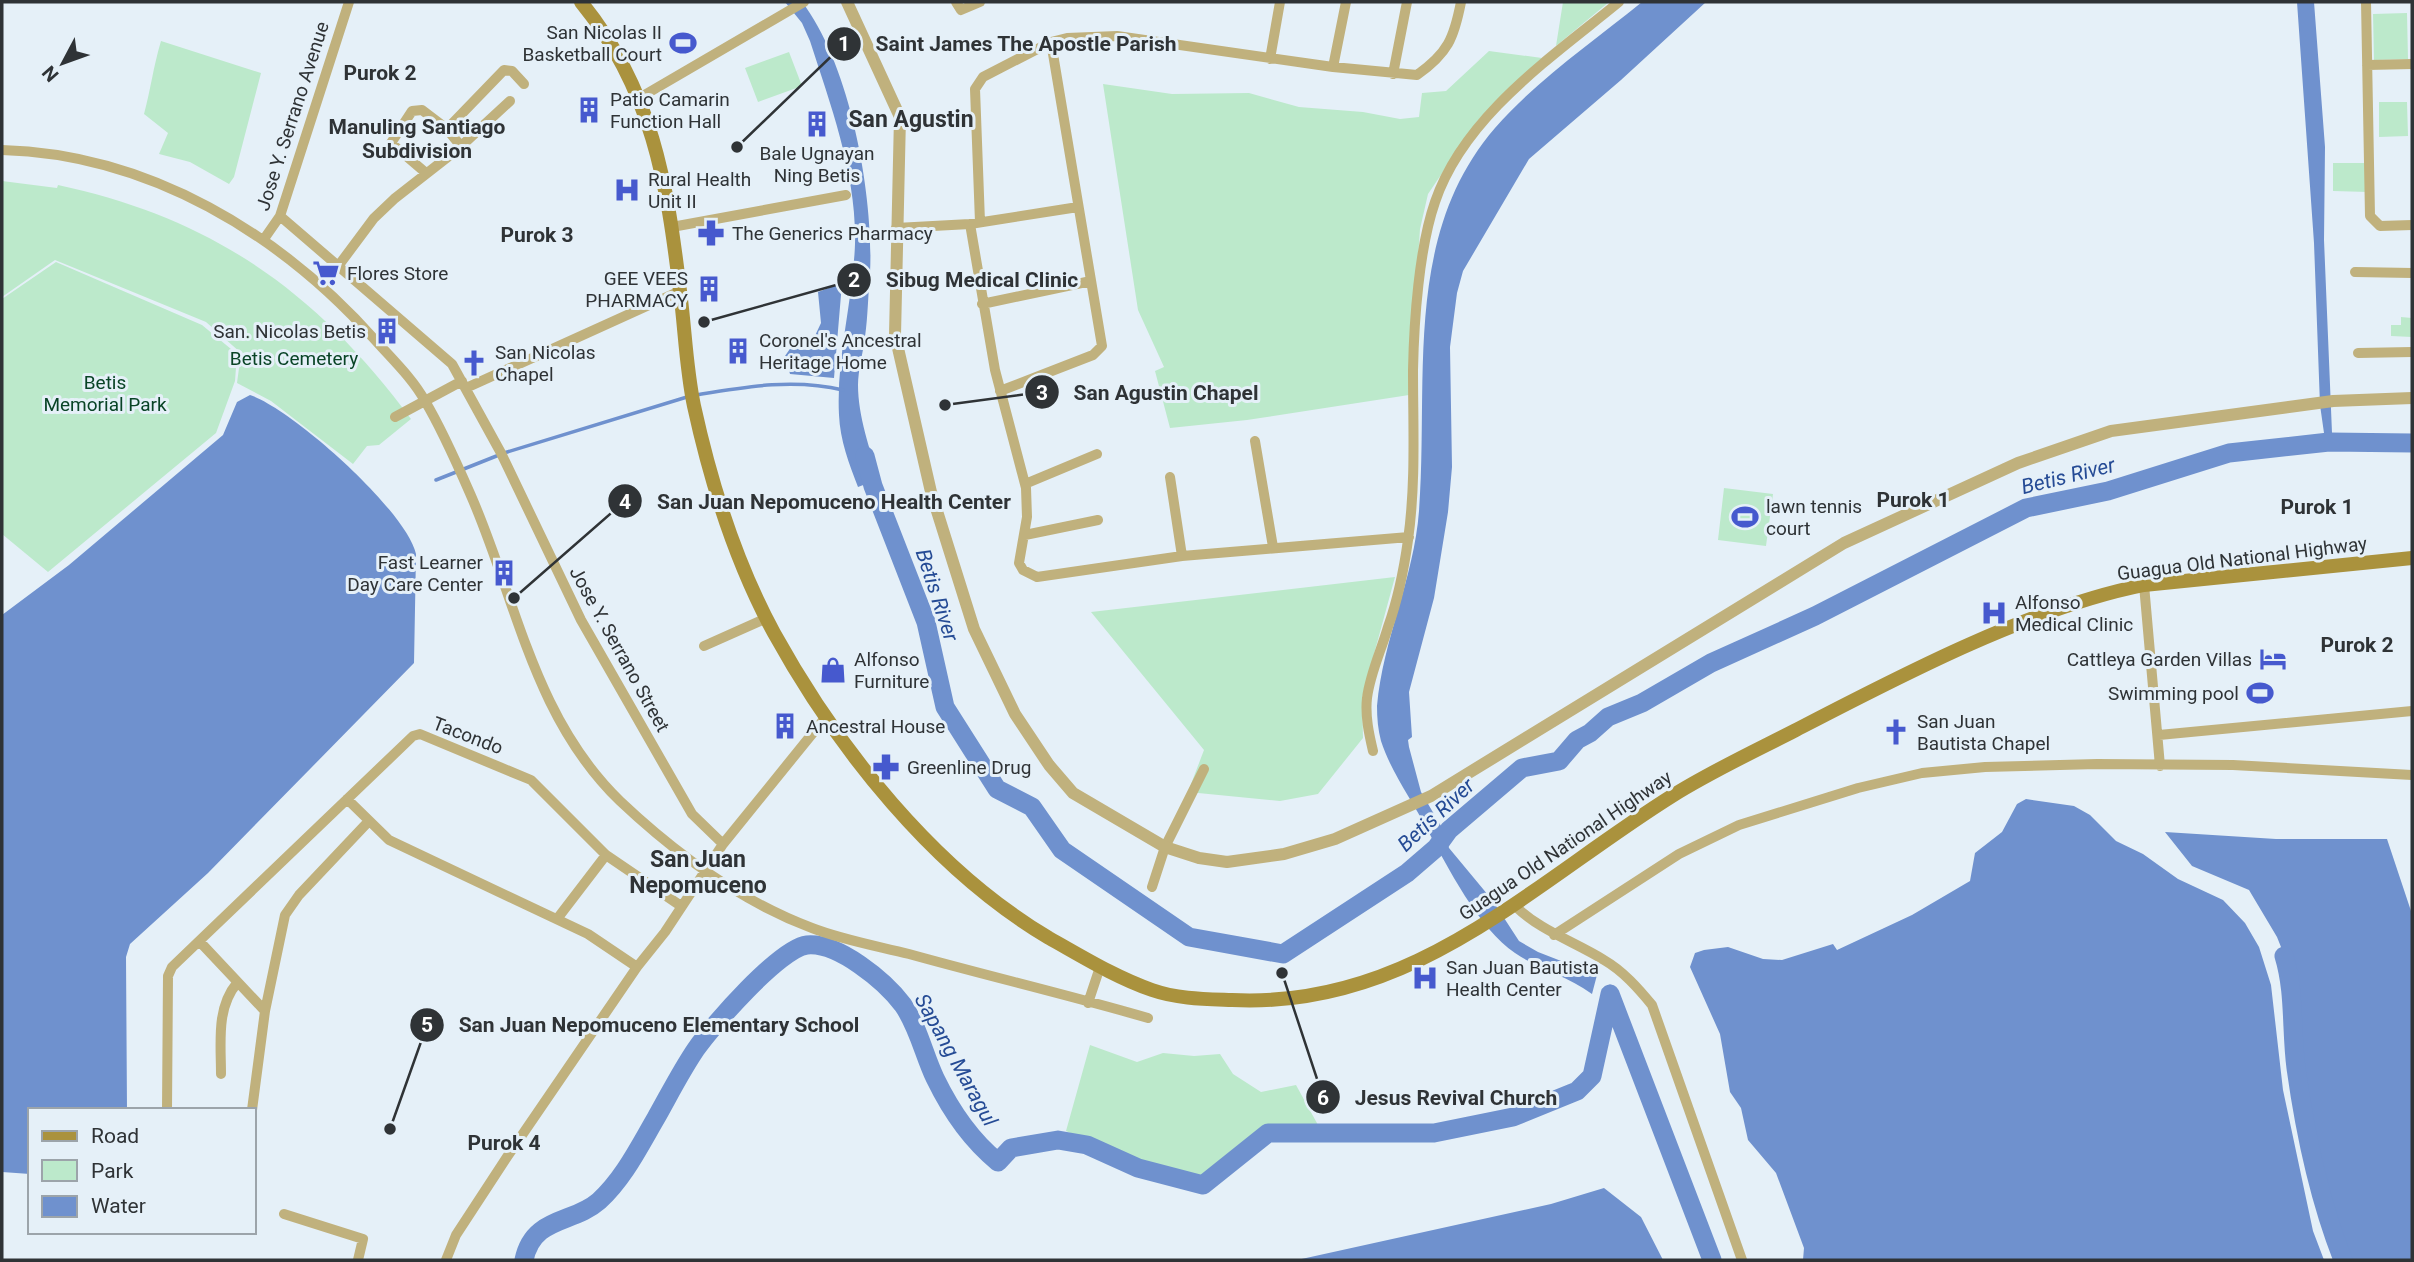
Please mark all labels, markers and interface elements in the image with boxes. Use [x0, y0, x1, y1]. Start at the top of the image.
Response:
street label: Jose Y. Serrano Avenue [251, 19, 334, 214]
place label: San Nicolas II Basketball Court [523, 21, 662, 66]
callout: Saint James The Apostle Parish [826, 23, 1191, 65]
north arrow [28, 28, 98, 98]
sports icon: San Nicolas II Basketball Court [668, 28, 698, 58]
text: 1 [838, 32, 850, 56]
text: Saint James The Apostle Parish [875, 32, 1177, 56]
text: N [37, 61, 64, 86]
district label: Purok 2 [343, 61, 417, 85]
place label: Patio Camarin Function Hall [610, 88, 730, 133]
building icon: Patio Camarin Function Hall [574, 95, 604, 125]
district label: San Agustin [848, 106, 974, 133]
building icon: Bale Ugnayan Ning Betis [802, 109, 832, 139]
district label: Manuling Santiago Subdivision [329, 115, 506, 163]
place label: Bale Ugnayan Ning Betis [760, 142, 874, 187]
place label: Rural Health Unit II [648, 168, 751, 213]
hospital icon: Rural Health Unit II [612, 175, 642, 205]
pharmacy icon: The Generics Pharmacy [696, 218, 726, 248]
place label: The Generics Pharmacy [732, 222, 933, 245]
district label: Purok 3 [500, 223, 574, 247]
supermarket icon: Flores Store [311, 258, 341, 288]
callout: Sibug Medical Clinic [836, 259, 1092, 301]
place label: Flores Store [347, 262, 448, 285]
place label: GEE VEES PHARMACY [585, 267, 689, 312]
text: 2 [848, 268, 860, 292]
text: Sibug Medical Clinic [886, 268, 1078, 292]
building icon: GEE VEES PHARMACY [694, 274, 724, 304]
building icon: San. Nicolas Betis [372, 316, 402, 346]
place label: San. Nicolas Betis [213, 320, 366, 343]
place label: Coronel's Ancestral Heritage Home [759, 329, 922, 374]
building icon: Coronel's Ancestral Heritage Home [723, 336, 753, 366]
place label: San Nicolas Chapel [495, 341, 596, 386]
park label: Betis Cemetery [230, 347, 358, 370]
church icon: San Nicolas Chapel [459, 348, 489, 378]
park label: Betis Memorial Park [43, 371, 167, 416]
callout: San Agustin Chapel [1024, 371, 1272, 413]
text: 3 [1036, 381, 1048, 405]
text: San Agustin Chapel [1074, 381, 1258, 405]
water label: Betis River [2019, 453, 2118, 499]
callout: San Juan Nepomuceno Health Center [608, 480, 1024, 522]
district label: Purok 1 [1876, 488, 1950, 512]
text: 4 [619, 490, 631, 514]
text: San Juan Nepomuceno Health Center [657, 490, 1011, 514]
place label: lawn tennis court [1766, 495, 1862, 540]
district label: Purok 1 [2280, 495, 2354, 519]
sports icon: lawn tennis court [1730, 502, 1760, 532]
street label: Guagua Old National Highway [2116, 532, 2368, 585]
water label: Betis River [911, 546, 964, 645]
place label: Fast Learner Day Care Center [347, 551, 484, 596]
building icon: Fast Learner Day Care Center [489, 558, 519, 588]
street label: Jose Y. Serrano Street [565, 563, 675, 736]
place label: Alfonso Medical Clinic [2015, 591, 2133, 636]
hospital icon: Alfonso Medical Clinic [1979, 598, 2009, 628]
district label: Purok 2 [2320, 633, 2394, 657]
hotel icon: Cattleya Garden Villas [2258, 644, 2288, 674]
place label: Alfonso Furniture [854, 648, 929, 693]
place label: Cattleya Garden Villas [2067, 648, 2252, 671]
shop icon: Alfonso Furniture [818, 655, 848, 685]
sports icon: Swimming pool [2245, 678, 2275, 708]
place label: Swimming pool [2108, 682, 2239, 705]
place label: San Juan Bautista Chapel [1917, 710, 2050, 755]
building icon: Ancestral House [770, 711, 800, 741]
street label: Tacondo [429, 712, 506, 759]
place label: Ancestral House [806, 715, 945, 738]
church icon: San Juan Bautista Chapel [1881, 717, 1911, 747]
pharmacy icon: Greenline Drug [871, 752, 901, 782]
place label: Greenline Drug [907, 756, 1031, 779]
street label: Guagua Old National Highway [1455, 766, 1676, 925]
water label: Betis River [1393, 773, 1480, 856]
district label: San Juan Nepomuceno [629, 846, 767, 899]
place label: San Juan Bautista Health Center [1446, 956, 1599, 1001]
hospital icon: San Juan Bautista Health Center [1410, 963, 1440, 993]
water label: Sapang Maragul [910, 990, 1003, 1131]
callout: San Juan Nepomuceno Elementary School [409, 1004, 873, 1046]
text: 5 [421, 1013, 433, 1037]
text: San Juan Nepomuceno Elementary School [459, 1013, 859, 1037]
callout: Jesus Revival Church [1305, 1076, 1571, 1118]
text: 6 [1317, 1086, 1329, 1110]
text: Jesus Revival Church [1355, 1086, 1557, 1110]
legend [28, 1108, 256, 1234]
text: Road [91, 1124, 139, 1148]
district label: Purok 4 [467, 1131, 541, 1155]
text: Park [91, 1159, 134, 1183]
text: Water [91, 1194, 146, 1218]

